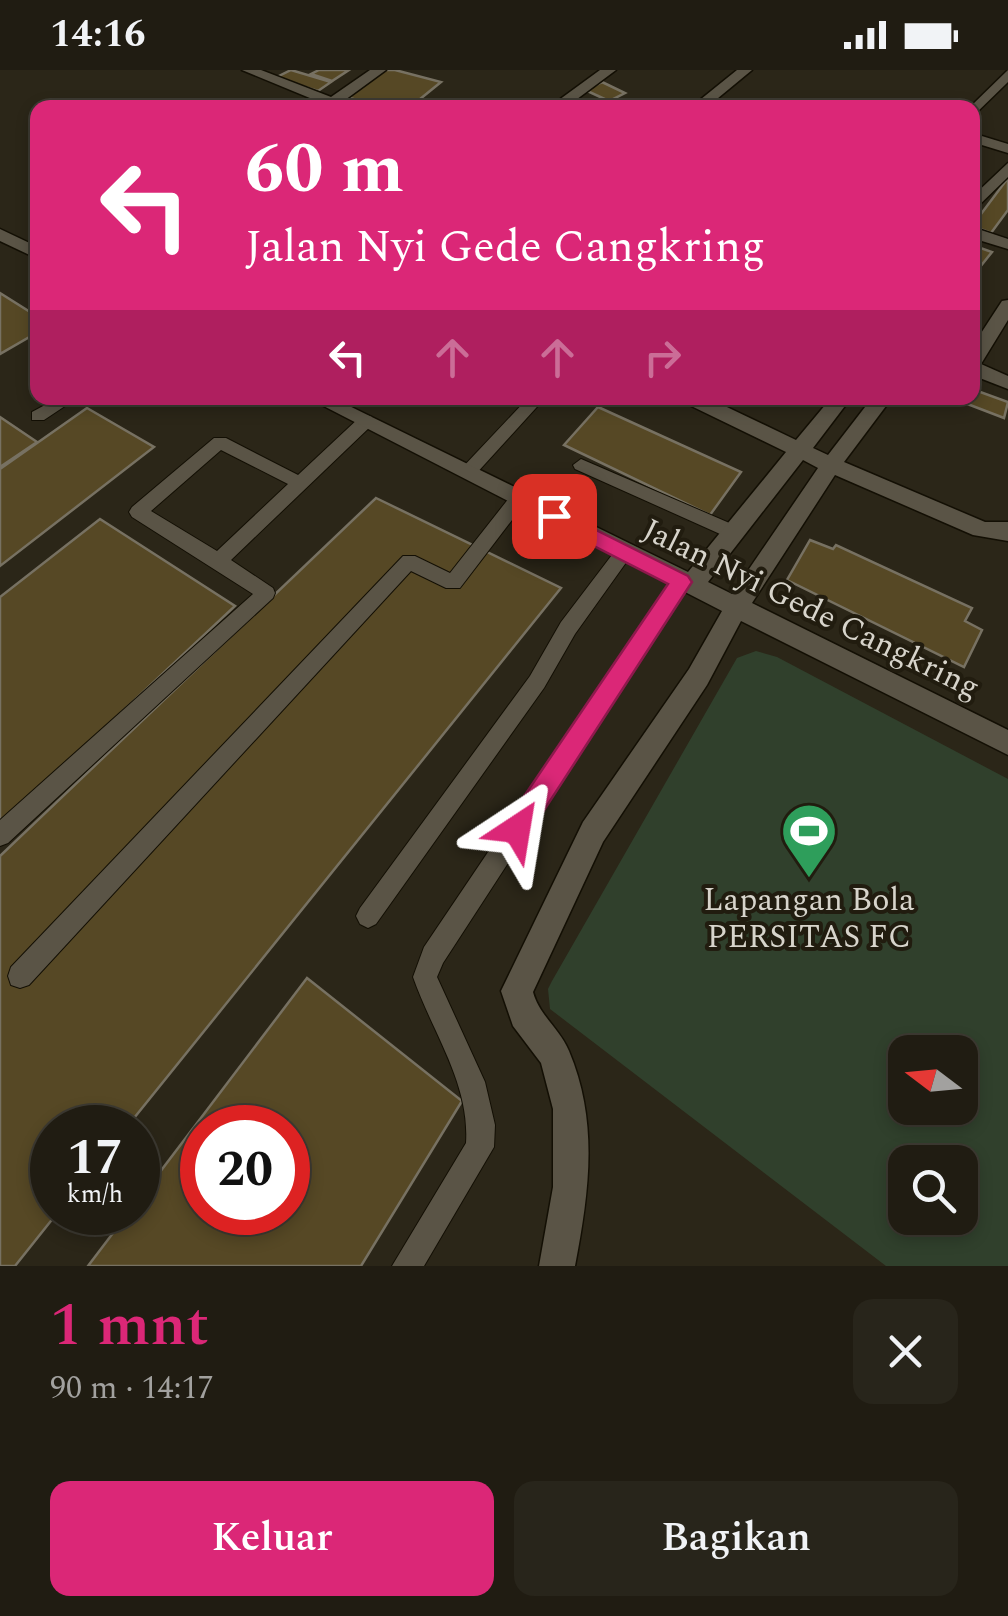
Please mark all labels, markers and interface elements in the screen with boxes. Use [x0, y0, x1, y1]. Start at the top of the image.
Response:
text: 14:16 [50, 6, 145, 64]
text: 60 m [245, 117, 404, 223]
icon: left [80, 140, 210, 270]
text: Jalan Nyi Gede Cangkring [245, 213, 765, 282]
icon: left [320, 330, 375, 385]
icon: ahead [425, 330, 480, 385]
icon: ahead [530, 330, 585, 385]
icon: right [635, 330, 690, 385]
pin [512, 474, 597, 559]
icon: arrive [527, 489, 582, 544]
street label: Jalan Nyi Gede Cangkring [634, 506, 988, 712]
position arrow [465, 777, 569, 881]
sports icon: Lapangan Bola PERSITAS FC [779, 801, 839, 880]
place label: Lapangan Bola PERSITAS FC [703, 876, 915, 962]
north arrow [888, 1035, 978, 1125]
map controls [888, 1035, 978, 1235]
speed limit sign: 20 [180, 1105, 310, 1235]
text: 17 [67, 1120, 123, 1196]
button: search [888, 1145, 978, 1235]
text: km/h [67, 1176, 123, 1214]
text: 1 mnt [50, 1280, 209, 1372]
button: close [853, 1299, 958, 1404]
text: 90 m · 14:17 [50, 1364, 214, 1413]
button: Keluar [50, 1481, 494, 1596]
button: Bagikan [514, 1481, 958, 1596]

